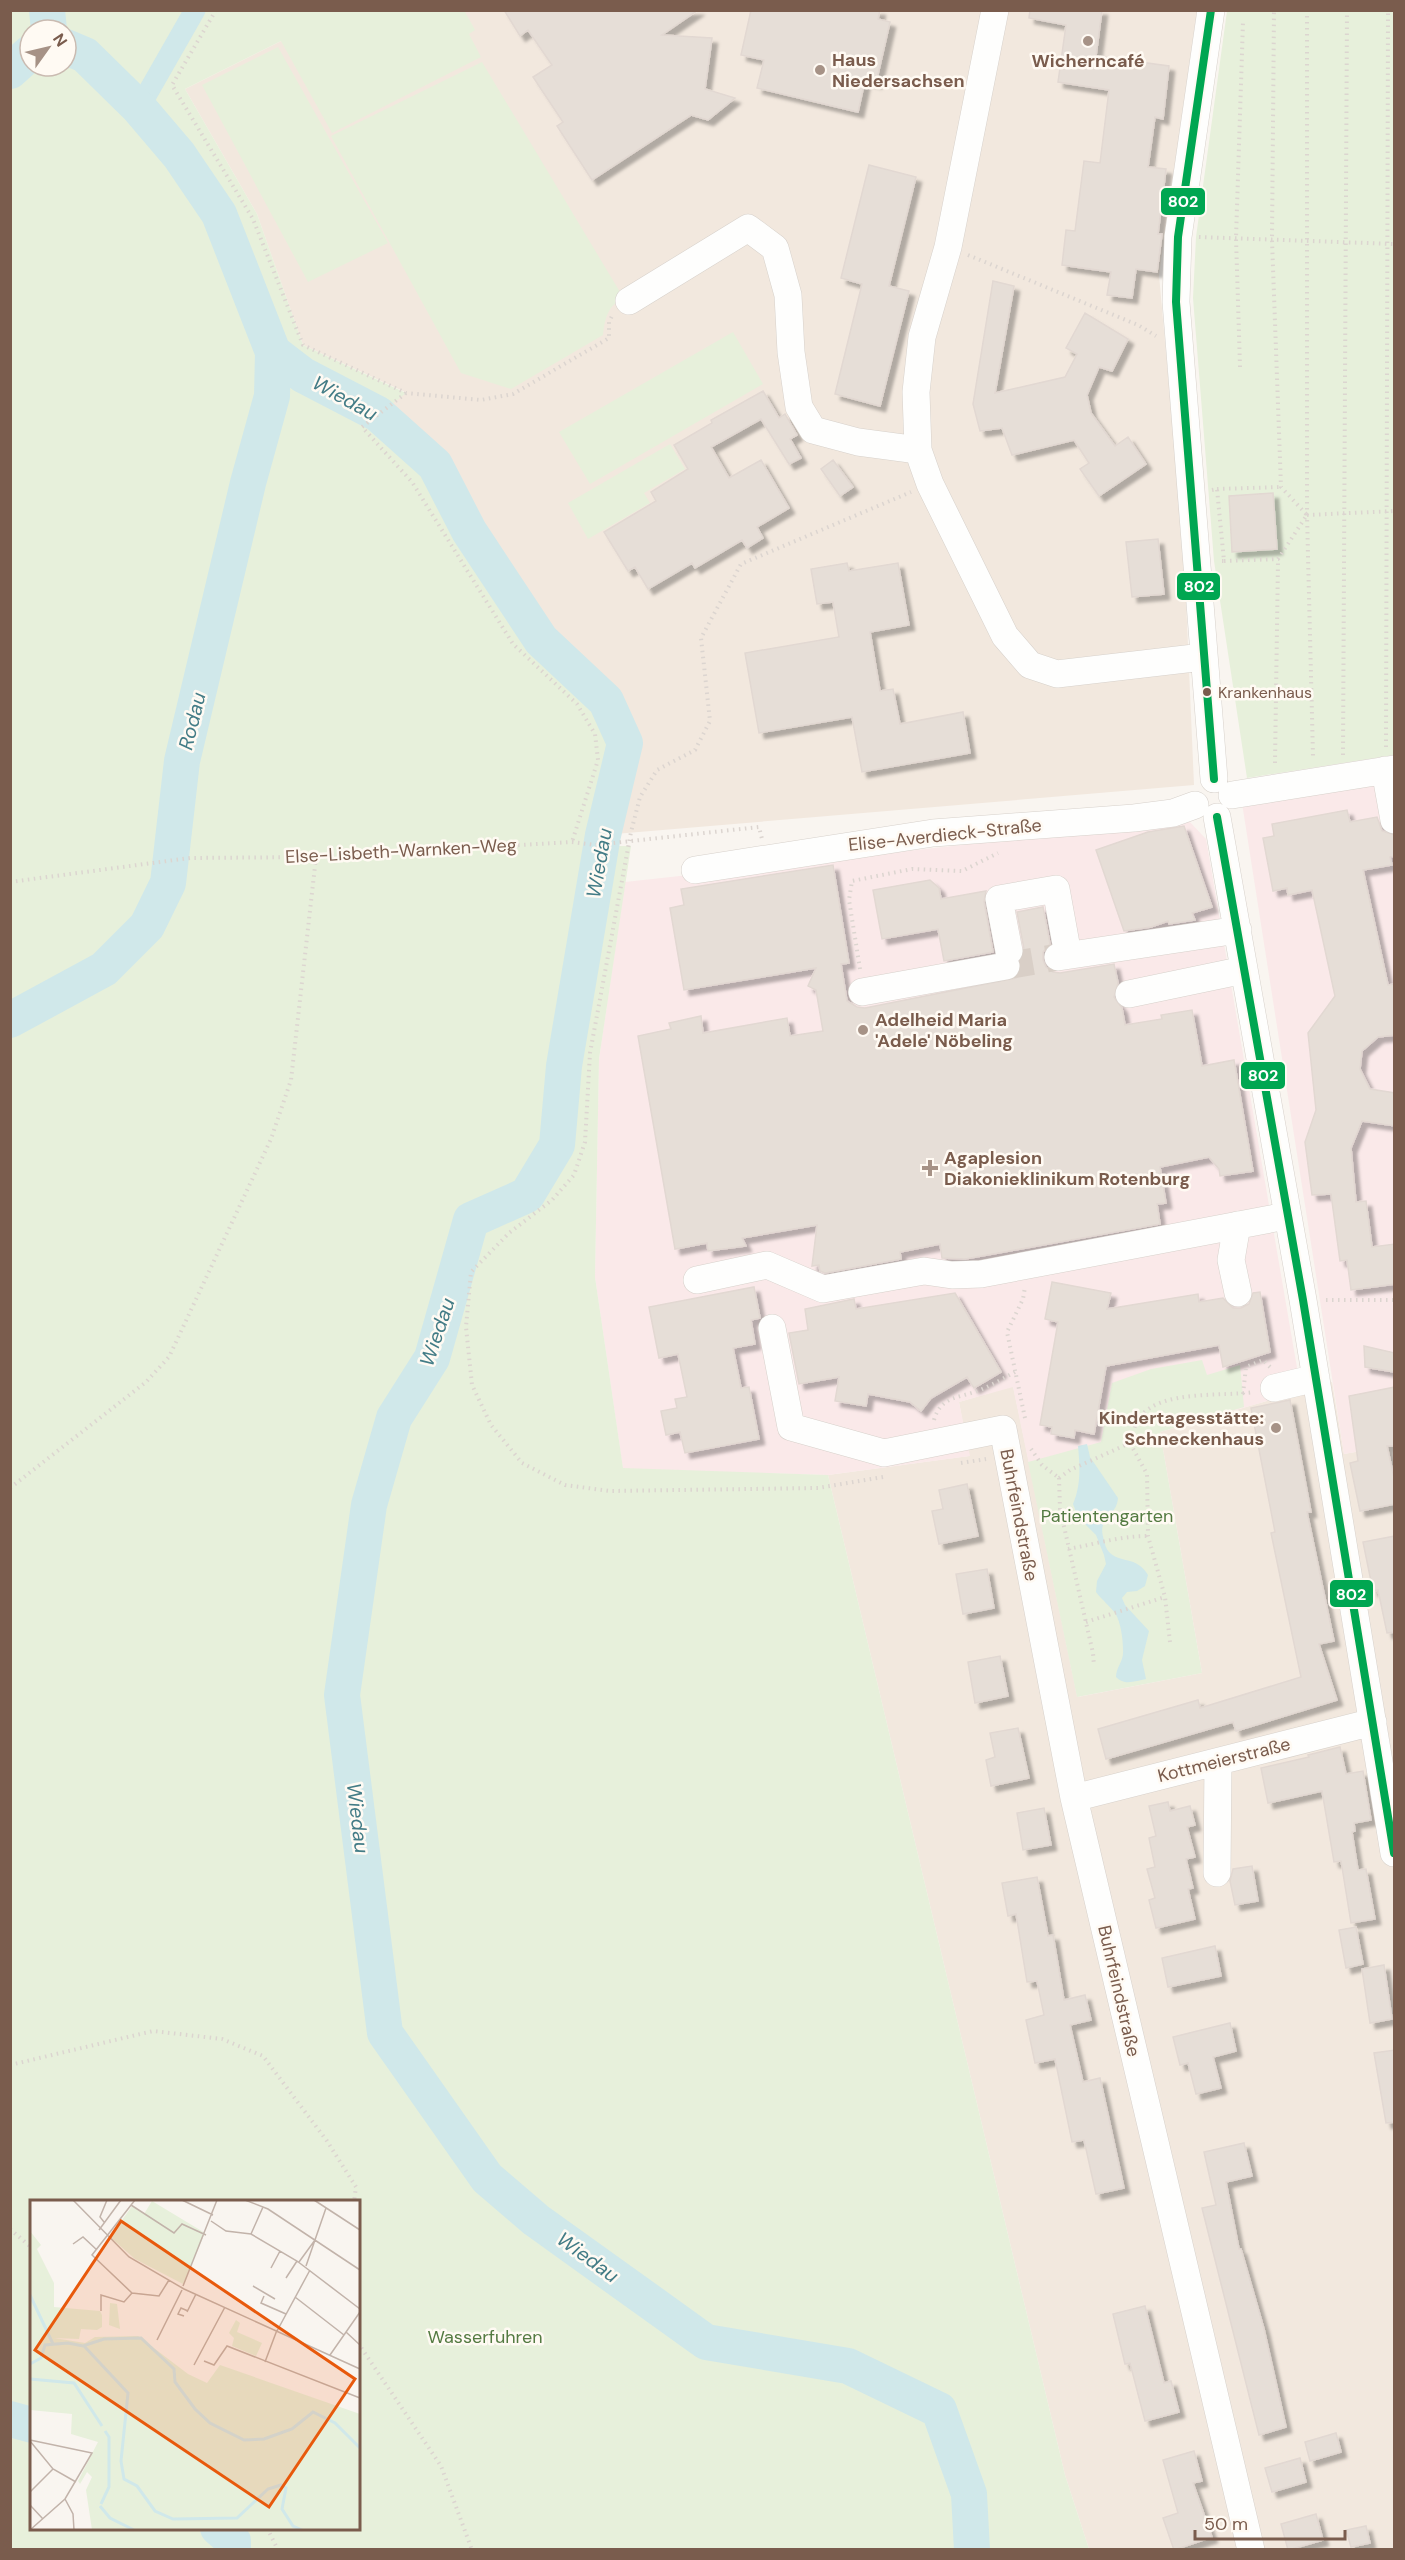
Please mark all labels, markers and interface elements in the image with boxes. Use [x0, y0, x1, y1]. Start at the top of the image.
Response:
north arrow [18, 18, 78, 78]
text: N [48, 29, 72, 51]
marker: Wicherncafé [1081, 34, 1095, 48]
place label: Haus Niedersachsen [832, 48, 965, 93]
place label: Wicherncafé [1031, 49, 1145, 73]
marker: Haus Niedersachsen [813, 63, 827, 77]
line badge: 802 [1160, 187, 1206, 216]
text: 802 [1168, 191, 1198, 212]
water label: Wiedau [308, 370, 382, 426]
line badge: 802 [1176, 572, 1221, 601]
text: 802 [1184, 576, 1214, 597]
place label: Krankenhaus [1218, 682, 1312, 703]
marker: Krankenhaus [1201, 686, 1213, 698]
water label: Rodau [172, 689, 212, 753]
street label: Elise-Averdieck-Straße [847, 813, 1043, 857]
water label: Wiedau [580, 826, 618, 900]
street label: Else-Lisbeth-Warnken-Weg [285, 833, 517, 869]
place label: Adelheid Maria 'Adele' Nöbeling [875, 1008, 1013, 1053]
marker: Adelheid Maria 'Adele' Nöbeling [856, 1023, 870, 1037]
line badge: 802 [1240, 1061, 1286, 1090]
text: 802 [1248, 1065, 1278, 1086]
place label: Agaplesion Diakonieklinikum Rotenburg [944, 1146, 1190, 1191]
marker: Agaplesion Diakonieklinikum Rotenburg [921, 1159, 939, 1177]
water label: Wiedau [413, 1294, 461, 1370]
place label: Kindertagesstätte: Schneckenhaus [1099, 1406, 1264, 1451]
marker: Kindertagesstätte: Schneckenhaus [1269, 1421, 1283, 1435]
street label: Buhrfeindstraße [994, 1447, 1044, 1583]
park label: Patientengarten [1041, 1504, 1173, 1528]
line badge: 802 [1329, 1579, 1374, 1608]
text: 802 [1336, 1584, 1366, 1605]
street label: Kottmeierstraße [1155, 1732, 1293, 1788]
water label: Wiedau [341, 1781, 375, 1855]
street label: Buhrfeindstraße [1092, 1923, 1146, 2059]
inset map [30, 2200, 360, 2530]
water label: Wiedau [552, 2226, 624, 2288]
park label: Wasserfuhren [428, 2325, 542, 2349]
scale bar [1195, 2503, 1345, 2541]
text: 50 m [1204, 2512, 1248, 2536]

